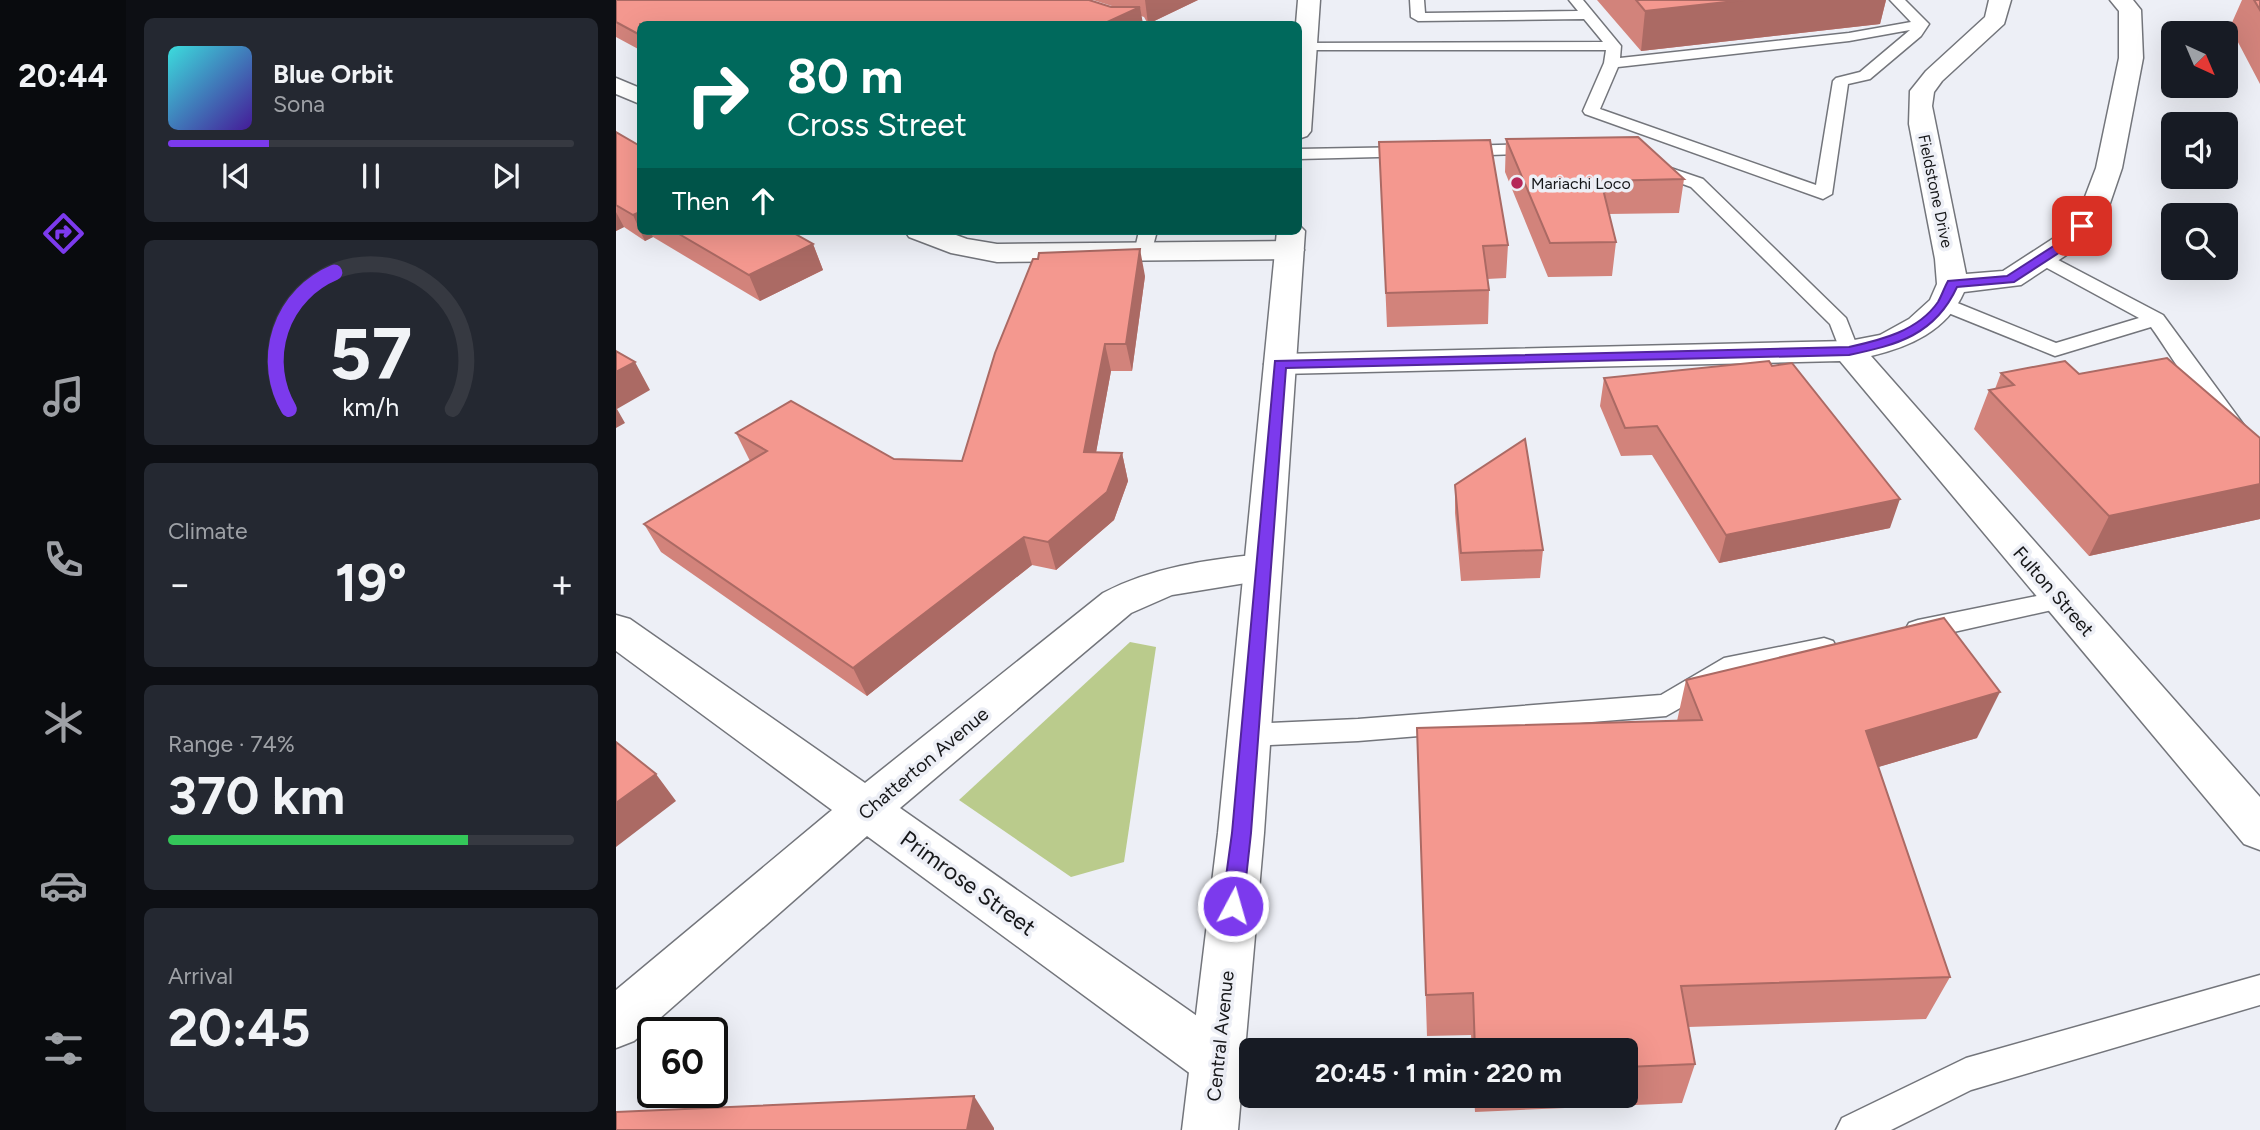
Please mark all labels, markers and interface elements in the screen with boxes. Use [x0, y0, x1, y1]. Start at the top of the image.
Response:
north arrow [2161, 21, 2238, 98]
map controls [2161, 21, 2238, 280]
text: 80 m [787, 46, 903, 105]
icon: right [672, 49, 763, 140]
text: 20:44 [18, 57, 108, 95]
text: Blue Orbit [273, 58, 394, 90]
text: Sona [273, 90, 325, 118]
text: Cross Street [787, 106, 967, 144]
button: sound [2161, 112, 2238, 189]
street label: Fieldstone Drive [1914, 133, 1957, 250]
icon: previous [217, 157, 255, 195]
icon: pause [352, 157, 390, 195]
icon: next [487, 157, 525, 195]
place label: Mariachi Loco [1531, 174, 1631, 193]
marker: Mariachi Loco [1509, 175, 1525, 191]
icon: ahead [744, 182, 782, 220]
text: Then [672, 185, 730, 217]
pin [2052, 196, 2112, 256]
button: search [2161, 203, 2238, 280]
icon: arrive [2063, 207, 2101, 245]
icon: directions [39, 209, 88, 258]
text: 57 [330, 310, 412, 397]
icon: music [39, 372, 88, 421]
text: km/h [342, 391, 400, 421]
text: Climate [168, 517, 247, 545]
icon: phone [39, 535, 88, 584]
street label: Fulton Street [2008, 542, 2099, 641]
text: 19° [335, 552, 407, 614]
text: − [168, 561, 192, 607]
text: + [550, 561, 574, 607]
icon: climate [39, 698, 88, 747]
street label: Chatterton Avenue [854, 702, 993, 825]
text: Range · 74% [168, 730, 295, 758]
text: 370 km [168, 765, 345, 827]
street label: Primrose Street [895, 825, 1041, 941]
icon: car [39, 861, 88, 910]
position arrow [1196, 869, 1270, 943]
text: Arrival [168, 962, 233, 990]
street label: Central Avenue [1202, 970, 1239, 1102]
text: 20:45 [168, 997, 311, 1059]
speed limit sign: 60 [637, 1017, 728, 1108]
icon: filters [39, 1024, 88, 1073]
text: 20:45 · 1 min · 220 m [1315, 1057, 1562, 1089]

